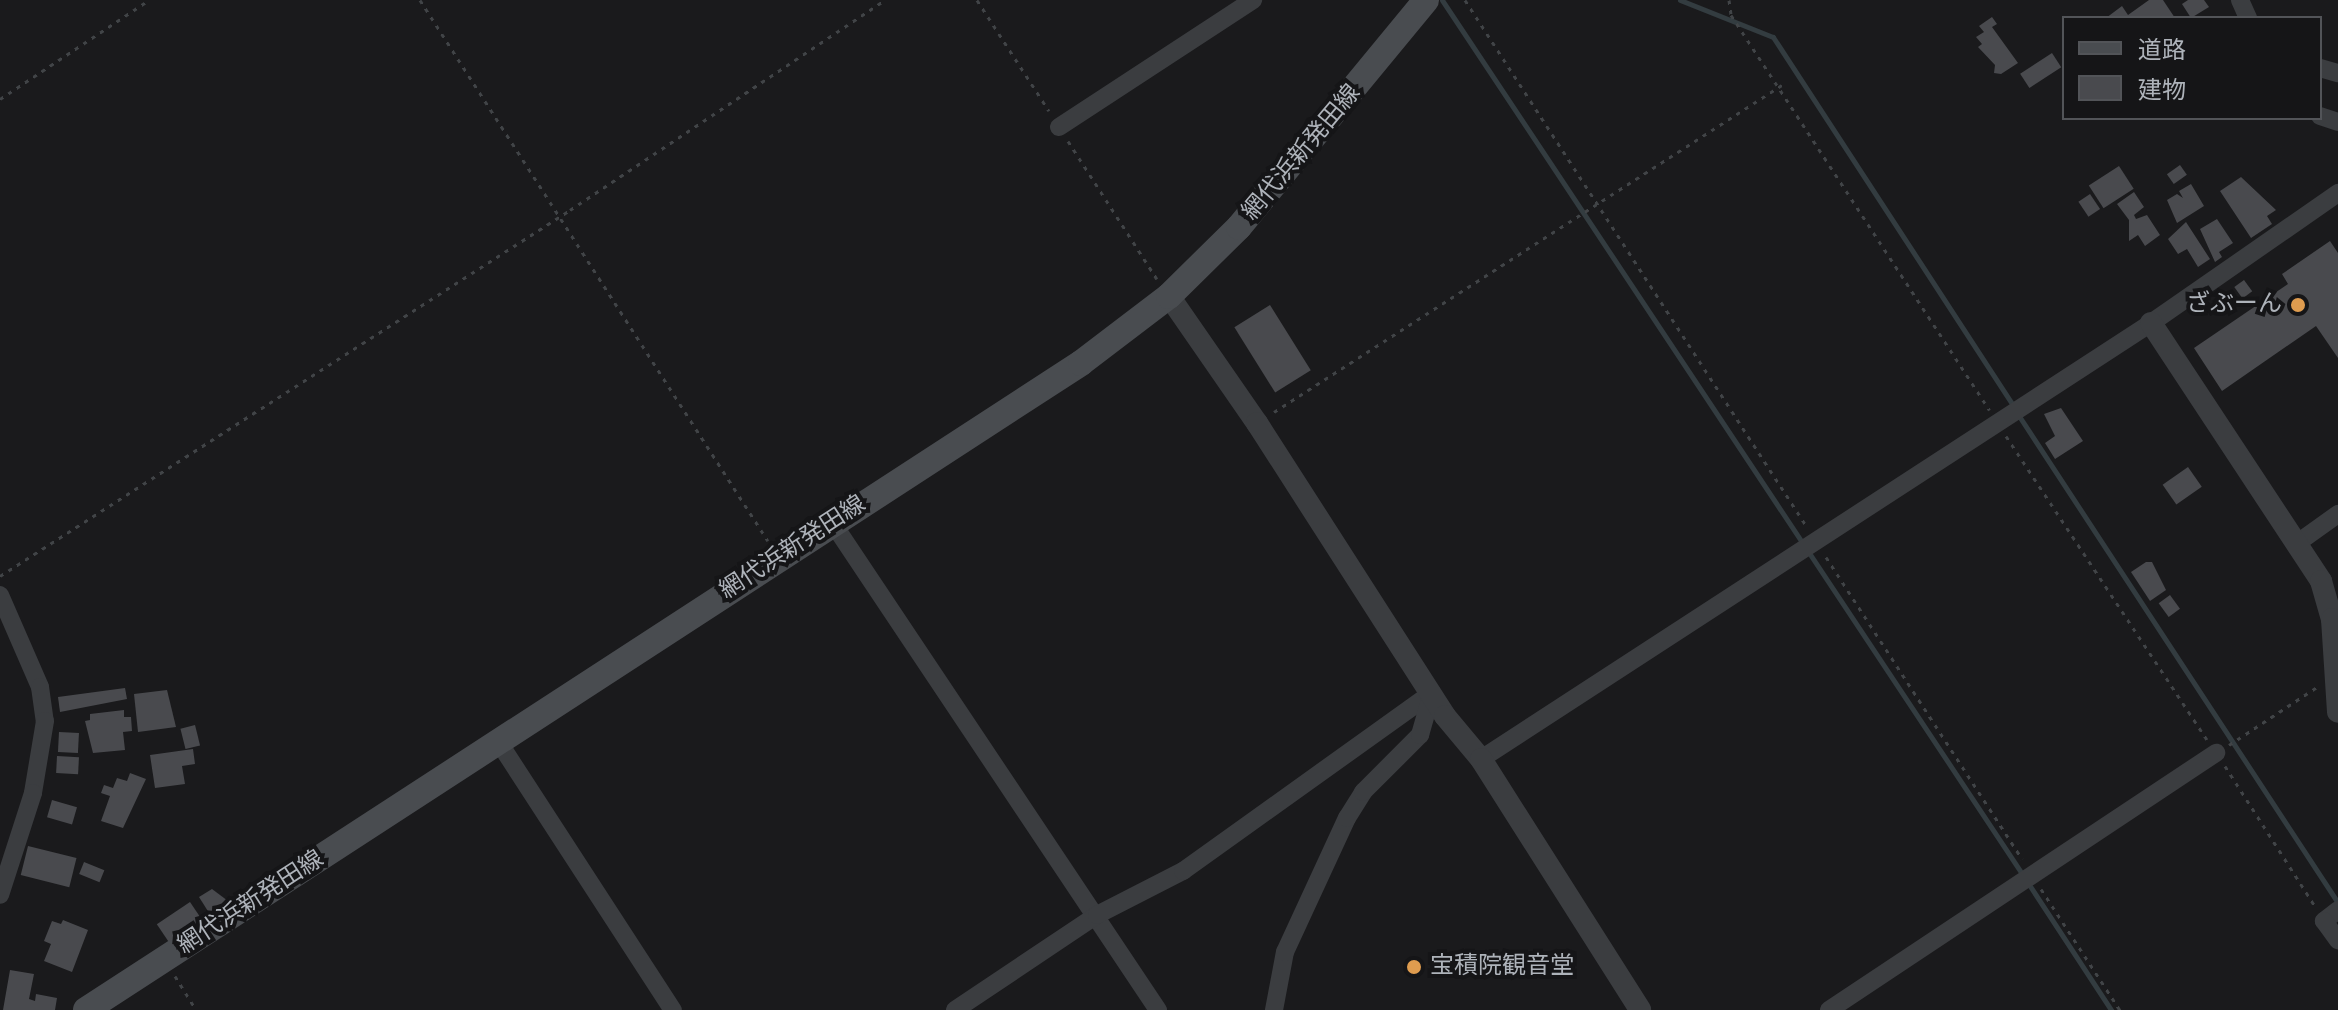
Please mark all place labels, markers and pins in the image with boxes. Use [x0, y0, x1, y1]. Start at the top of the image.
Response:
place label: ざぶーん [2186, 291, 2282, 319]
marker: ざぶーん [2289, 296, 2307, 314]
place label: 宝積院観音堂 [1430, 953, 1574, 981]
marker: 宝積院観音堂 [1405, 958, 1423, 976]

